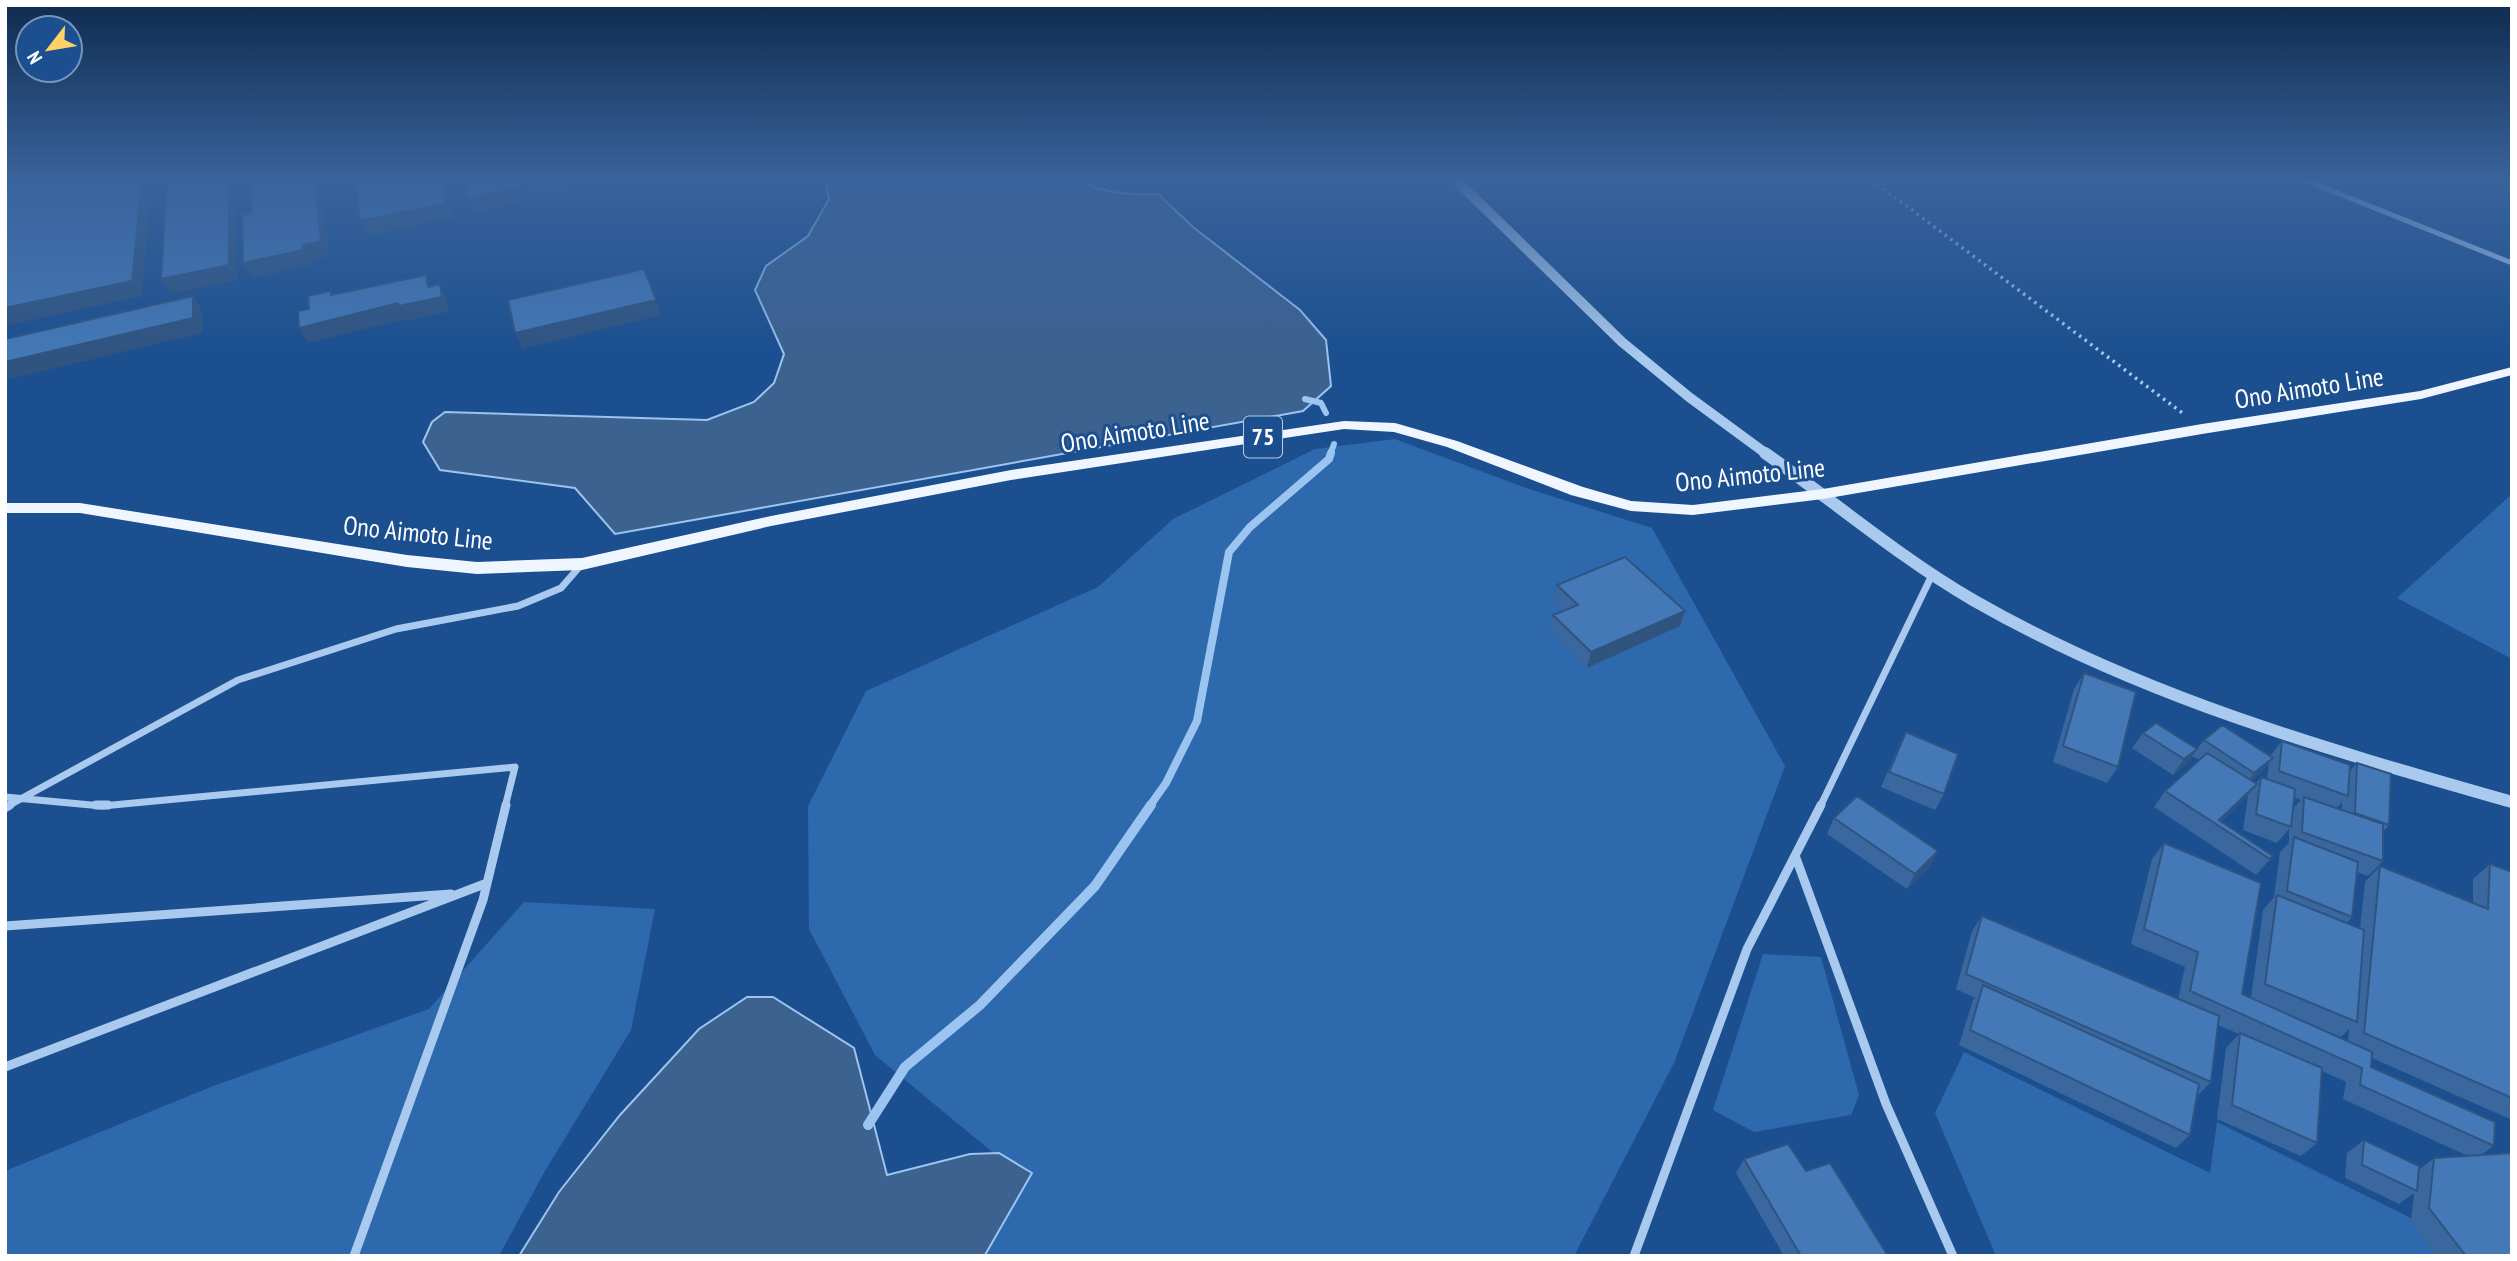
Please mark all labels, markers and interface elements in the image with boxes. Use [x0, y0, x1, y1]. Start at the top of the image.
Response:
north arrow [14, 14, 84, 84]
text: N [21, 47, 47, 68]
street label: Ono Aimoto Line [2232, 359, 2386, 416]
street label: Ono Aimoto Line [1058, 403, 1212, 460]
road number: 75 [1244, 416, 1282, 458]
street label: Ono Aimoto Line [1674, 450, 1826, 499]
street label: Ono Aimoto Line [342, 508, 494, 557]

